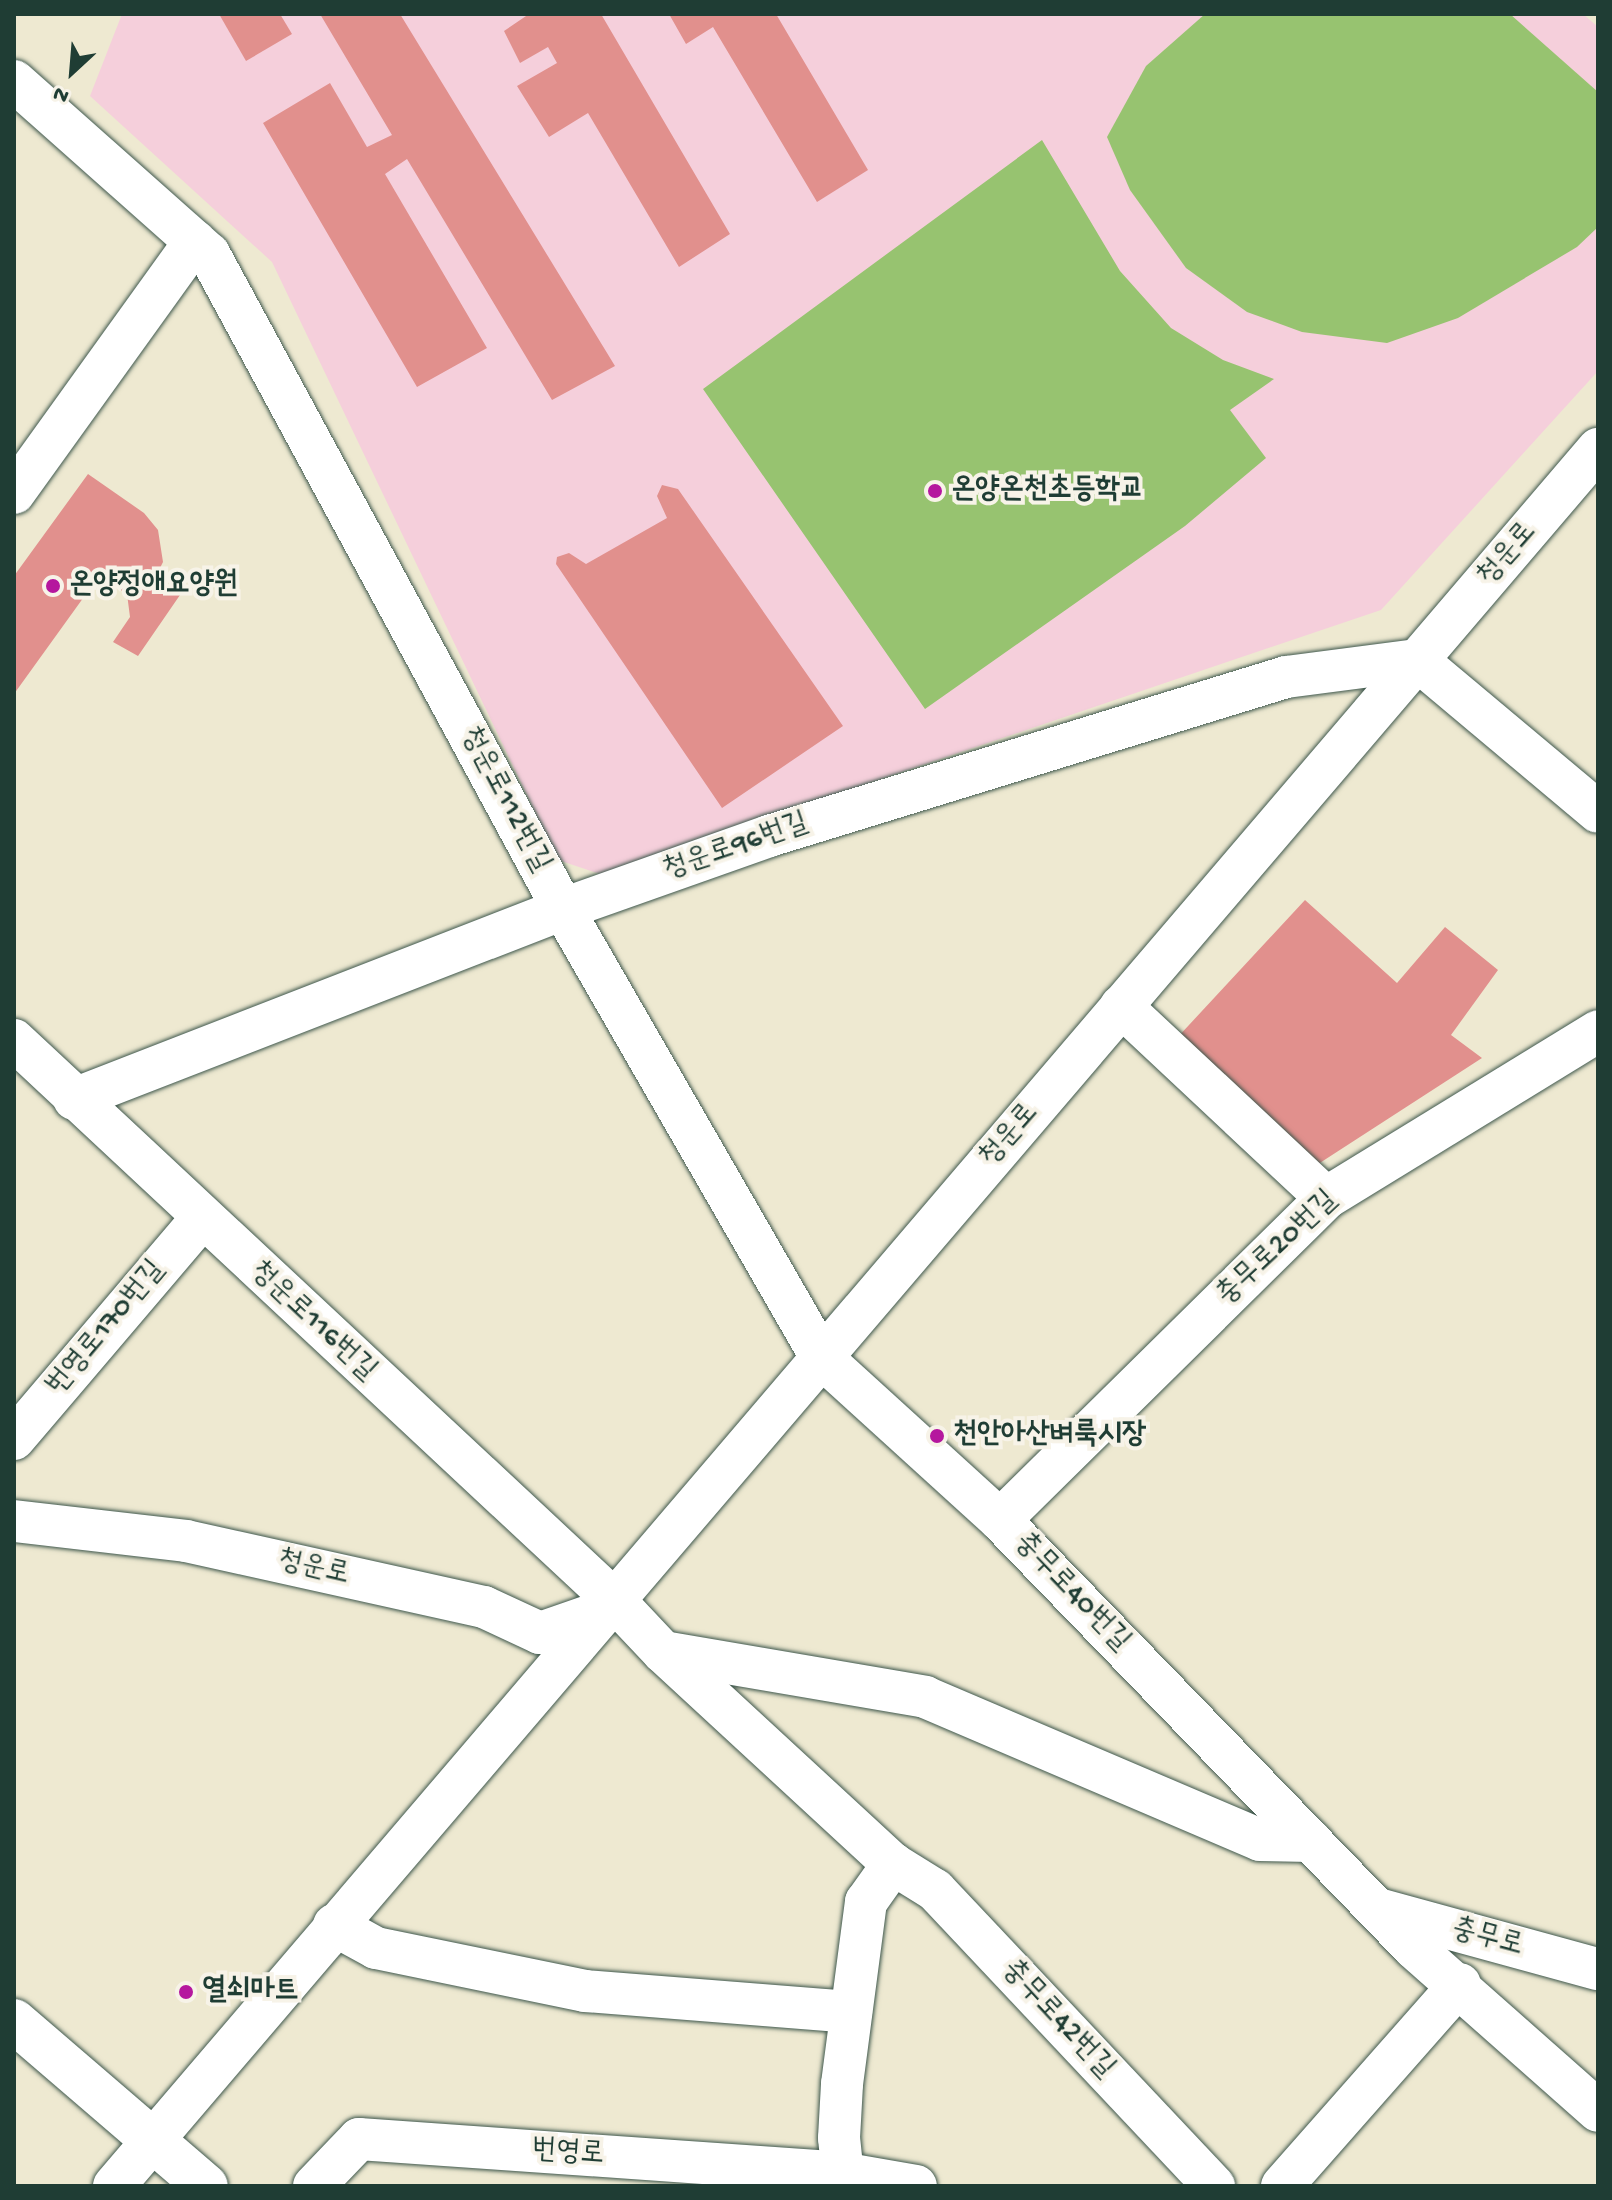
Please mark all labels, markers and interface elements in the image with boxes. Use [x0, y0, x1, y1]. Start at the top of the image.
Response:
north arrow [32, 32, 112, 112]
text: N [49, 79, 74, 108]
place label: 온양온천초등학교 [951, 473, 1144, 509]
marker: 온양온천초등학교 [926, 482, 944, 500]
street label: 청운로 [1471, 516, 1545, 594]
place label: 온양정애요양원 [69, 568, 238, 604]
marker: 온양정애요양원 [44, 577, 62, 595]
street label: 청운로112번길 [451, 721, 557, 879]
street label: 청운로96번길 [659, 806, 813, 890]
street label: 청운로 [973, 1097, 1047, 1175]
street label: 충무로20번길 [1210, 1184, 1346, 1314]
street label: 번영로170번길 [40, 1254, 174, 1404]
street label: 청운로116번길 [241, 1254, 383, 1390]
place label: 천안아산벼룩시장 [953, 1418, 1146, 1454]
marker: 천안아산벼룩시장 [928, 1427, 946, 1445]
street label: 충무로40번길 [1005, 1526, 1137, 1660]
street label: 청운로 [274, 1543, 352, 1595]
street label: 충무로 [1447, 1912, 1527, 1966]
street label: 충무로42번길 [993, 1953, 1121, 2087]
place label: 열쇠마트 [202, 1974, 299, 2010]
marker: 열쇠마트 [177, 1983, 195, 2001]
street label: 번영로 [531, 2134, 605, 2174]

